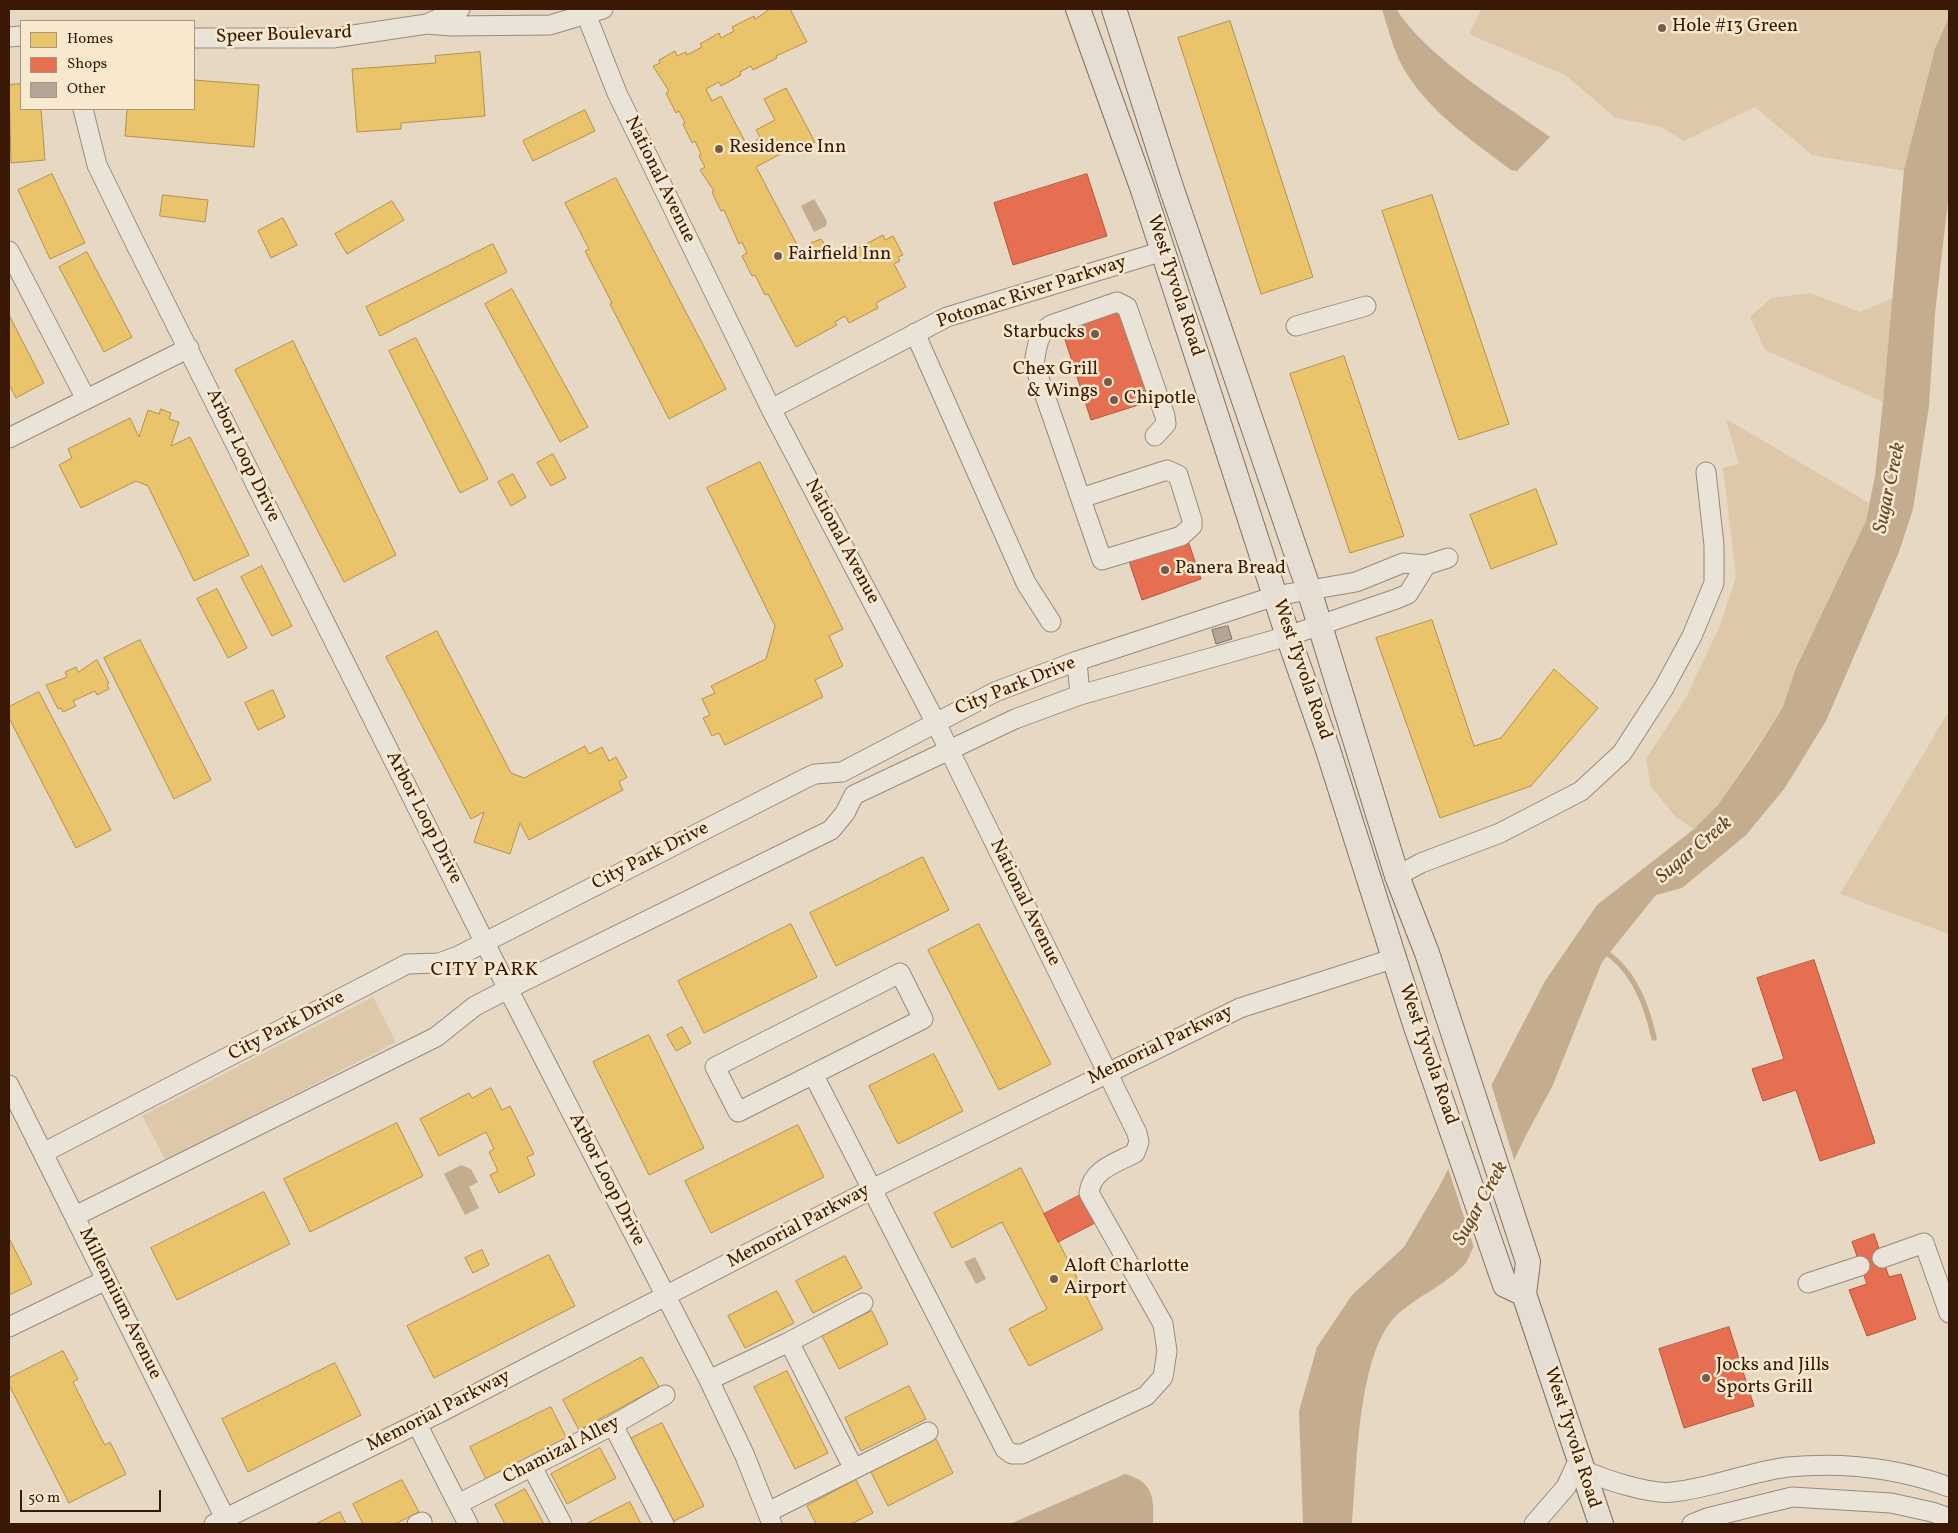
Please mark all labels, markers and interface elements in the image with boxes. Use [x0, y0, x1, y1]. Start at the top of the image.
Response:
place label: Hole #13 Green [1672, 17, 1798, 39]
legend [20, 20, 195, 110]
street label: Speer Boulevard [215, 22, 353, 50]
marker: Hole #13 Green [1656, 22, 1668, 34]
text: Homes [67, 29, 113, 50]
text: Shops [67, 54, 107, 75]
text: Other [67, 79, 106, 100]
street label: National Avenue [618, 113, 700, 247]
place label: Residence Inn [729, 138, 846, 160]
marker: Residence Inn [713, 143, 725, 155]
street label: West Tyvola Road [1140, 212, 1208, 360]
place label: Fairfield Inn [788, 245, 891, 267]
marker: Fairfield Inn [772, 250, 784, 262]
street label: Potomac River Parkway [934, 252, 1130, 334]
place label: Starbucks [1003, 323, 1085, 345]
marker: Starbucks [1089, 328, 1101, 340]
place label: Chex Grill & Wings [1013, 360, 1098, 404]
marker: Chex Grill & Wings [1102, 376, 1114, 388]
street label: Arbor Loop Drive [200, 386, 284, 526]
place label: Chipotle [1124, 389, 1196, 411]
marker: Chipotle [1108, 394, 1120, 406]
water label: Sugar Creek [1870, 440, 1912, 536]
street label: National Avenue [798, 476, 884, 608]
place label: Panera Bread [1175, 559, 1286, 581]
marker: Panera Bread [1159, 564, 1171, 576]
street label: West Tyvola Road [1266, 597, 1336, 743]
street label: City Park Drive [952, 652, 1080, 722]
street label: Arbor Loop Drive [380, 748, 466, 888]
water label: Sugar Creek [1652, 812, 1738, 890]
street label: City Park Drive [589, 818, 713, 896]
street label: National Avenue [983, 836, 1065, 970]
district label: CITY PARK [429, 959, 541, 983]
street label: West Tyvola Road [1392, 982, 1462, 1128]
street label: City Park Drive [225, 987, 349, 1067]
street label: Memorial Parkway [1085, 1001, 1237, 1091]
street label: Arbor Loop Drive [563, 1110, 649, 1250]
water label: Sugar Creek [1449, 1158, 1515, 1250]
street label: Memorial Parkway [724, 1180, 874, 1274]
street label: Millennium Avenue [72, 1225, 166, 1383]
place label: Aloft Charlotte Airport [1064, 1257, 1189, 1301]
marker: Aloft Charlotte Airport [1048, 1273, 1060, 1285]
place label: Jocks and Jills Sports Grill [1716, 1356, 1829, 1400]
street label: West Tyvola Road [1537, 1364, 1605, 1512]
street label: Memorial Parkway [363, 1366, 515, 1458]
marker: Jocks and Jills Sports Grill [1700, 1372, 1712, 1384]
street label: Chamizal Alley [500, 1412, 624, 1490]
scale bar [22, 1480, 164, 1512]
text: 50 m [28, 1488, 60, 1509]

